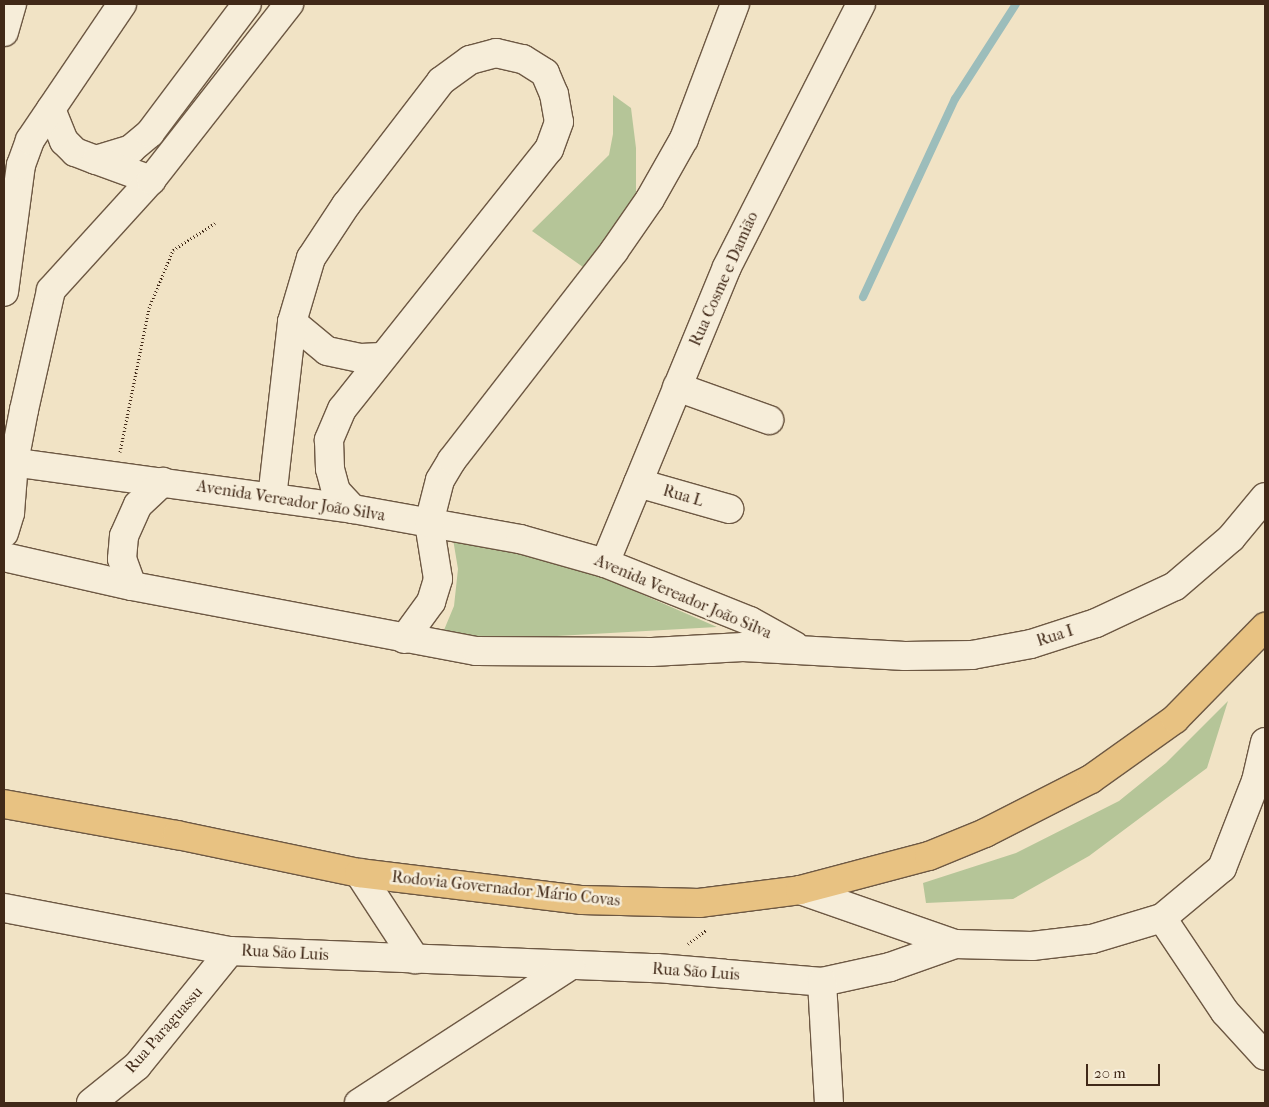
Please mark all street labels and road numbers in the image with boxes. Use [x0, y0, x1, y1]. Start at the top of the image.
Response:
street label: Rua Cosme e Damião [686, 209, 762, 349]
street label: Avenida Vereador João Silva [195, 477, 387, 525]
street label: Rua L [661, 481, 705, 511]
street label: Avenida Vereador João Silva [592, 551, 774, 643]
street label: Rua I [1034, 621, 1076, 651]
street label: Rodovia Governador Mário Covas [391, 867, 621, 911]
street label: Rua São Luis [241, 941, 329, 965]
street label: Rua São Luis [652, 959, 740, 985]
street label: Rua Paraguassu [121, 983, 207, 1077]

